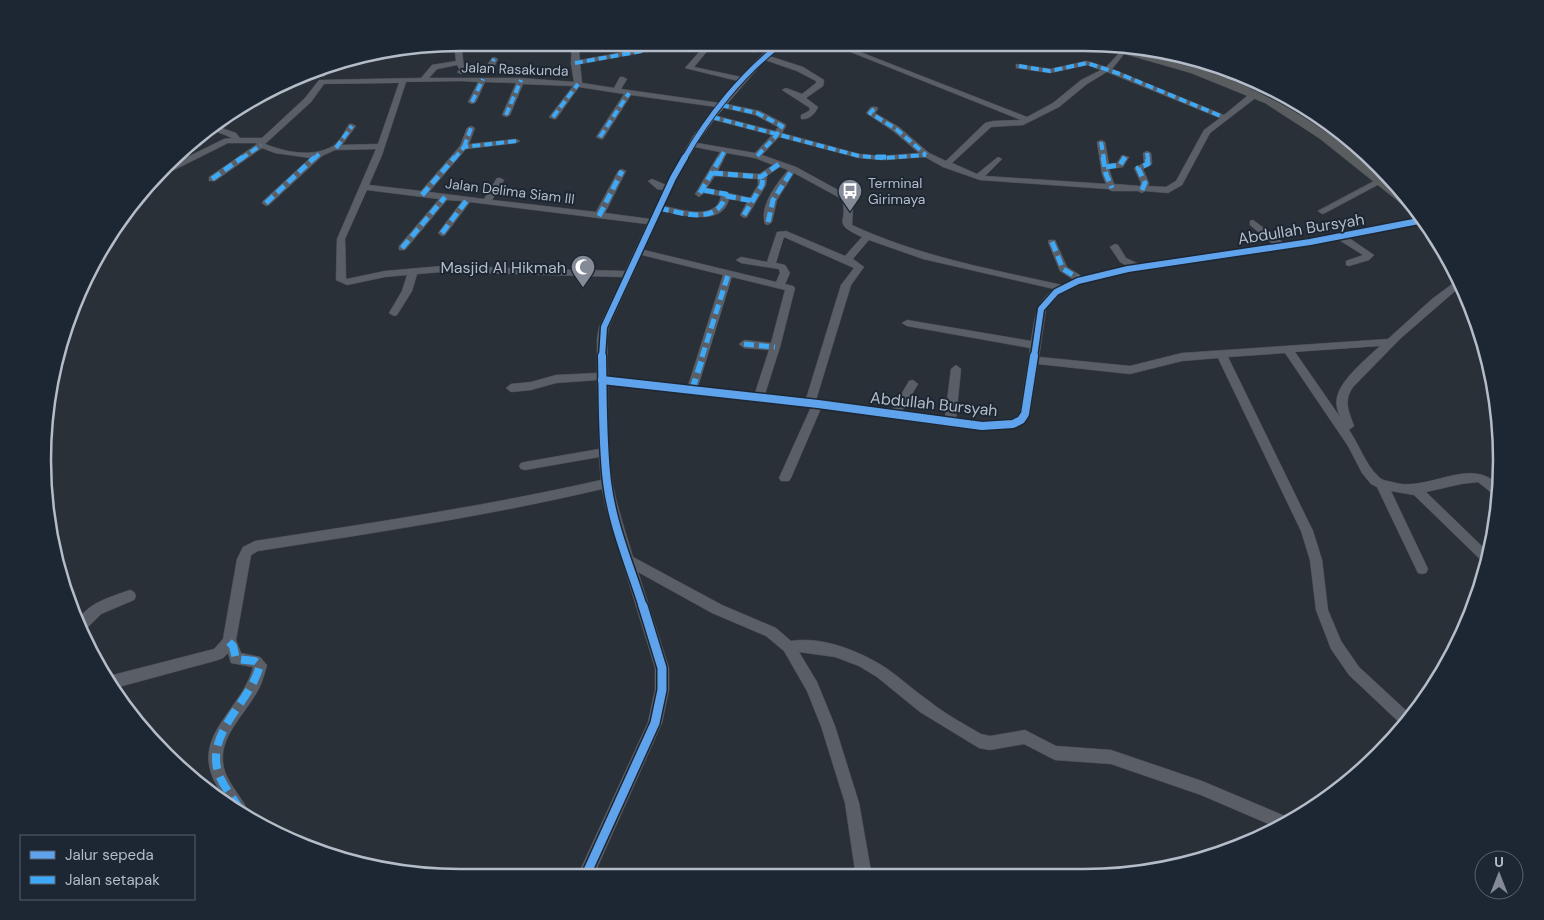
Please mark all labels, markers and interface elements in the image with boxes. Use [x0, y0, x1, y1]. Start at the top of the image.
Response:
street label: Jalan Rasakunda [461, 58, 569, 80]
street label: Jalan Delima Siam III [444, 174, 576, 208]
place label: Terminal Girimaya [868, 174, 925, 208]
bus stop icon: Terminal Girimaya [837, 178, 863, 212]
street label: Abdullah Bursyah [1236, 209, 1366, 249]
mosque icon: Masjid Al Hikmah [570, 254, 596, 288]
place label: Masjid Al Hikmah [440, 257, 566, 278]
street label: Abdullah Bursyah [869, 387, 999, 421]
legend [20, 835, 195, 900]
text: Jalur sepeda [65, 845, 154, 865]
north arrow [1474, 850, 1524, 900]
text: U [1494, 853, 1504, 871]
text: Jalan setapak [65, 870, 160, 890]

